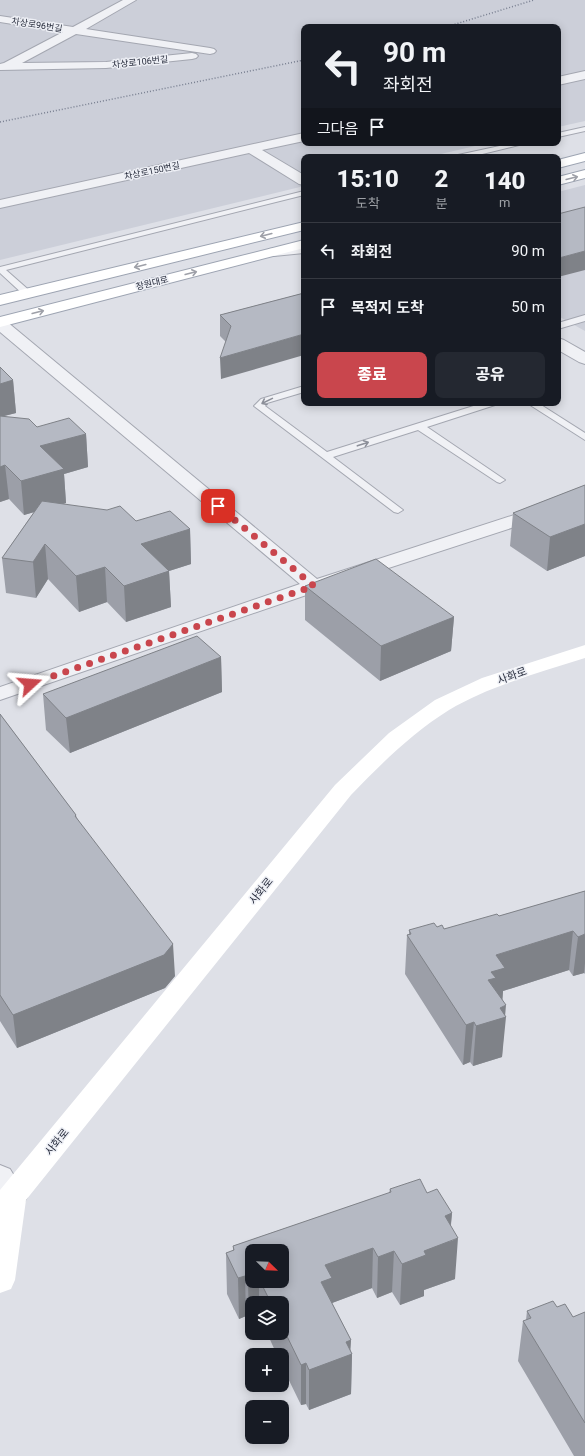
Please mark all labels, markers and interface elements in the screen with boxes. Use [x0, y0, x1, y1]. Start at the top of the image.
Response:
street label: 차상로96번길 [11, 16, 63, 34]
text: 90 m [383, 36, 446, 69]
icon: left [317, 40, 369, 92]
street label: 차상로106번길 [111, 54, 169, 70]
text: 좌회전 [383, 74, 433, 95]
icon: arrive [366, 116, 388, 138]
text: 그다음 [317, 120, 358, 138]
street label: 차상로150번길 [123, 160, 181, 182]
text: 15:10 [337, 165, 399, 193]
text: 2 [434, 165, 448, 193]
text: 140 [484, 167, 525, 195]
one-way arrow [565, 173, 578, 181]
text: m [499, 195, 510, 210]
text: 도착 [356, 196, 380, 211]
text: 분 [435, 196, 447, 211]
one-way arrow [260, 232, 273, 240]
icon: left [317, 240, 339, 262]
text: 90 m [511, 242, 545, 260]
text: 좌회전 [351, 243, 392, 261]
one-way arrow [134, 263, 147, 271]
one-way arrow [184, 269, 197, 276]
street label: 창원대로 [135, 274, 169, 292]
icon: arrive [317, 296, 339, 318]
text: 50 m [511, 298, 545, 316]
text: 목적지 도착 [351, 299, 424, 317]
one-way arrow [31, 308, 44, 315]
button: 종료 [317, 352, 427, 398]
button: 공유 [435, 352, 545, 398]
one-way arrow [261, 398, 273, 405]
one-way arrow [356, 440, 369, 447]
pin [201, 489, 235, 523]
icon: arrive [207, 495, 229, 517]
position arrow [9, 663, 51, 705]
street label: 사화로 [496, 665, 528, 687]
street label: 사화로 [246, 875, 276, 907]
street label: 사화로 [42, 1126, 72, 1158]
north arrow [245, 1244, 289, 1288]
map controls [245, 1244, 289, 1444]
button: layers [245, 1296, 289, 1340]
button: + [245, 1348, 289, 1392]
button: − [245, 1400, 289, 1444]

